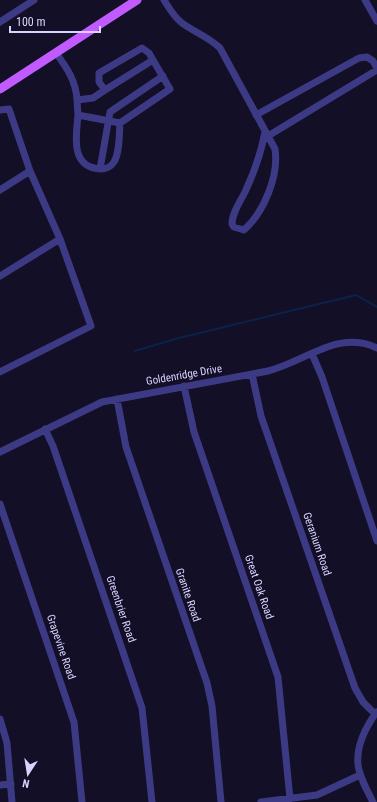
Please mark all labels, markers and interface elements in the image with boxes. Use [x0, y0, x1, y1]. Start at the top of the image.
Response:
scale bar [10, 8, 100, 34]
text: 100 m [16, 15, 46, 29]
street label: Goldenridge Drive [145, 362, 223, 388]
street label: Geranium Road [300, 511, 334, 577]
street label: Great Oak Road [242, 553, 276, 621]
street label: Granite Road [173, 567, 203, 623]
street label: Greenbrier Road [103, 574, 139, 644]
street label: Grapevine Road [44, 613, 78, 681]
north arrow [8, 754, 48, 794]
text: N [21, 776, 31, 790]

